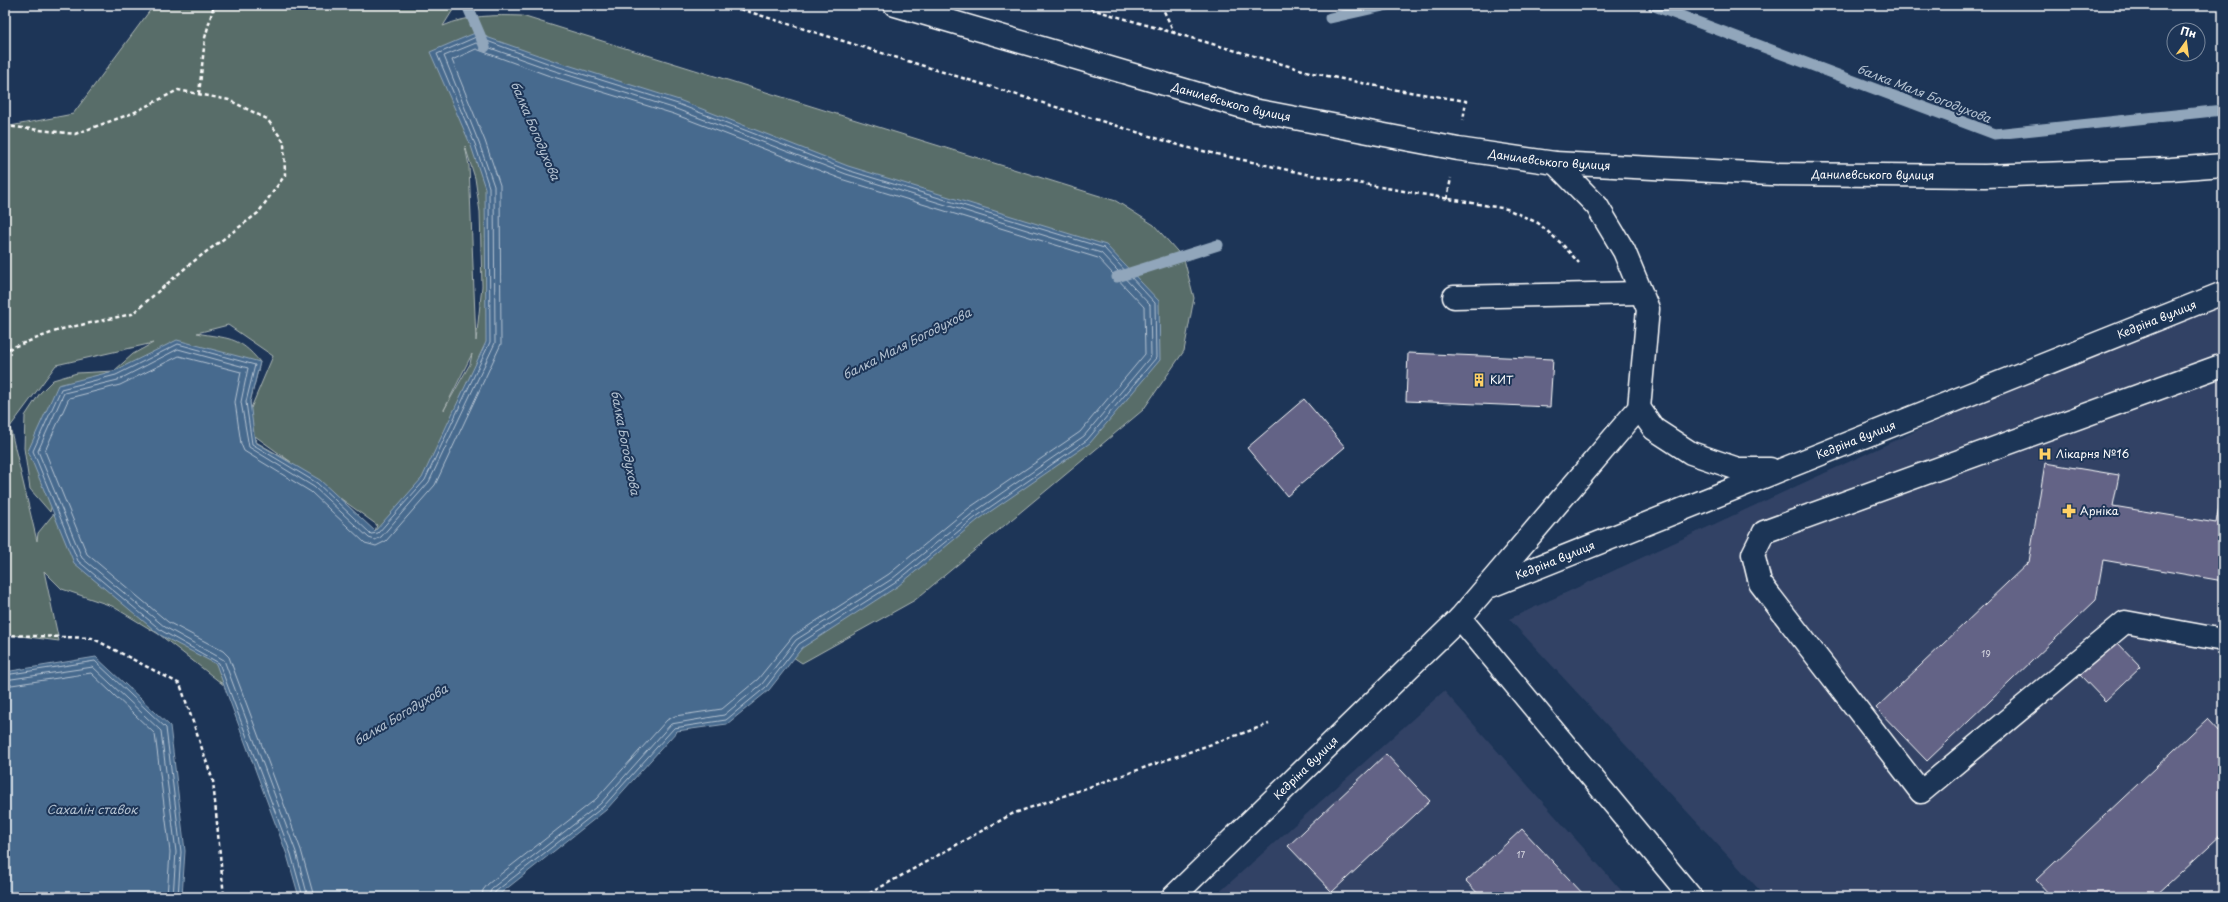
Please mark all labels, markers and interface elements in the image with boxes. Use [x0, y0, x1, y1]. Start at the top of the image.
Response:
north arrow [2166, 22, 2206, 62]
text: Пн [2179, 22, 2198, 42]
water label: балка Маля Богодухова [1855, 59, 1994, 127]
street label: Данилевського вулиця [1169, 77, 1292, 125]
water label: балка Богодухова [507, 78, 565, 184]
street label: Данилевського вулиця [1486, 144, 1611, 174]
street label: Данилевського вулиця [1811, 165, 1934, 184]
street label: Кедріна вулиця [2114, 295, 2199, 343]
water label: балка Маля Богодухова [839, 303, 974, 383]
place label: КИТ [1490, 371, 1514, 388]
building icon: КИТ [1471, 372, 1487, 388]
water label: балка Богодухова [607, 389, 645, 497]
street label: Кедріна вулиця [1813, 416, 1898, 463]
place label: Лікарня №16 [2056, 445, 2129, 462]
hospital icon: Лікарня №16 [2037, 446, 2053, 462]
place label: Арніка [2080, 502, 2119, 519]
pharmacy icon: Арніка [2061, 503, 2077, 519]
street label: Кедріна вулиця [1512, 536, 1597, 583]
house number: 19 [1981, 646, 1991, 660]
water label: балка Богодухова [350, 679, 451, 749]
street label: Кедріна вулиця [1269, 732, 1342, 803]
water label: Сахалін ставок [47, 800, 138, 818]
house number: 17 [1517, 847, 1526, 861]

